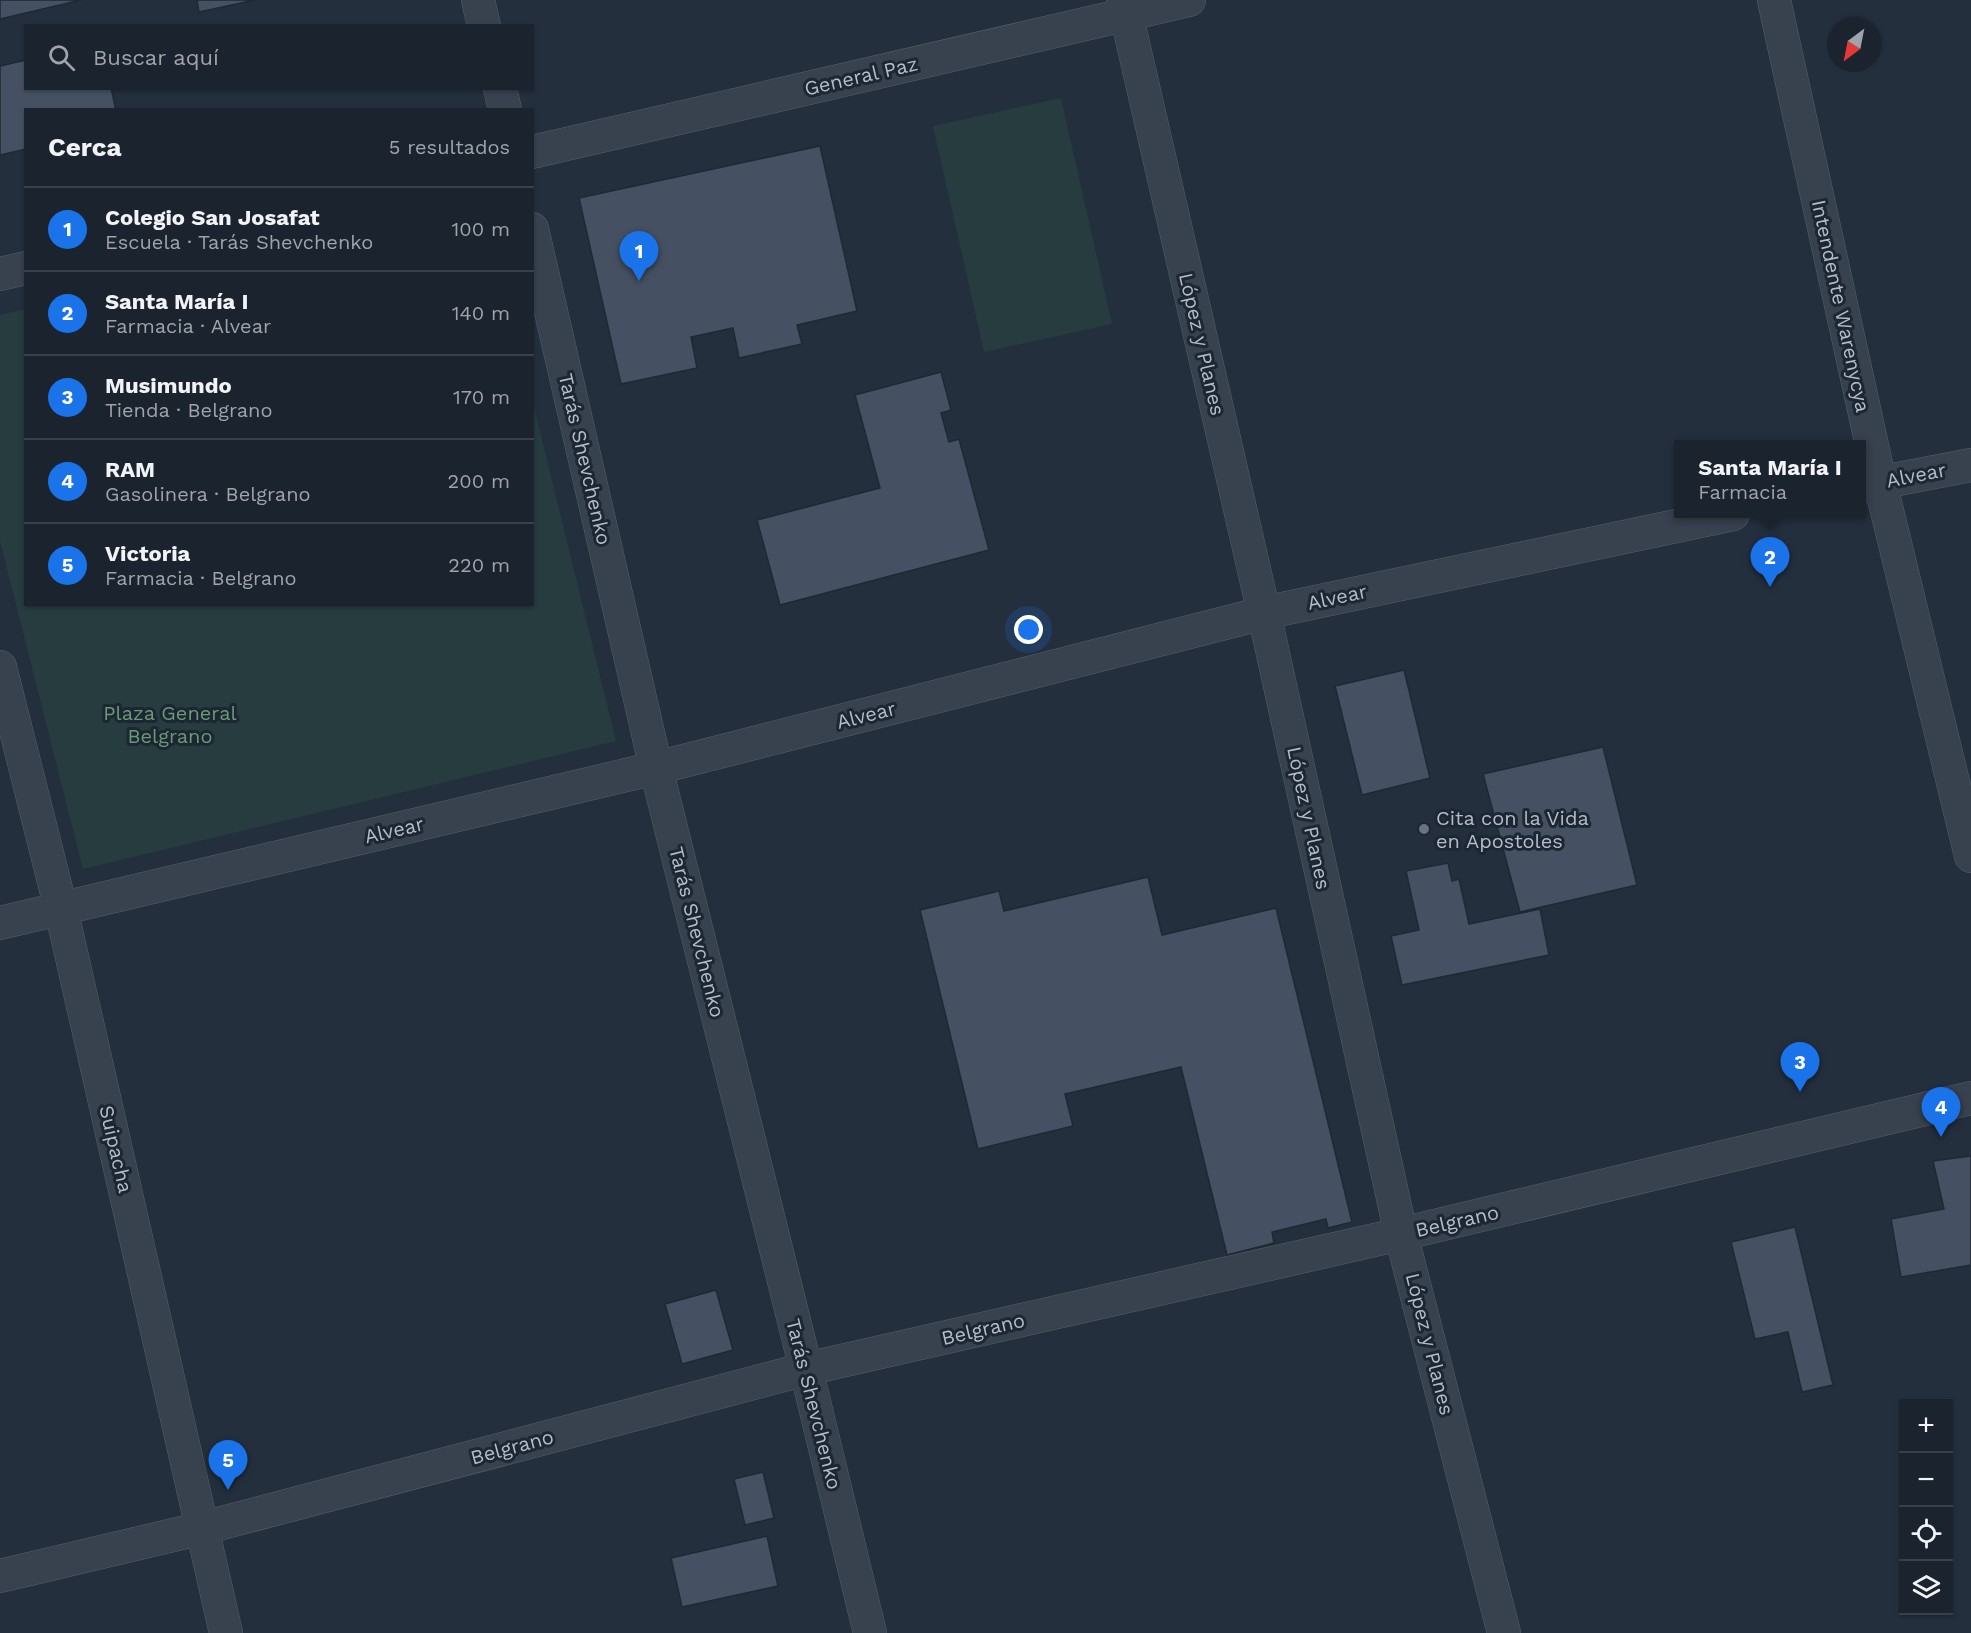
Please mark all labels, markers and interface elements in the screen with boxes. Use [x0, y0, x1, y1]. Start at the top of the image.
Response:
north arrow [1827, 18, 1881, 72]
search box [24, 24, 534, 90]
icon: search [45, 41, 78, 74]
text: Buscar aquí [93, 45, 219, 70]
street label: General Paz [802, 51, 920, 101]
text: Cerca [48, 132, 122, 162]
text: 5 resultados [389, 135, 510, 159]
street label: Intendente Warenycya [1807, 198, 1875, 414]
text: Colegio San Josafat [105, 205, 320, 230]
text: 1 [63, 217, 72, 241]
text: 100 m [451, 217, 510, 241]
text: Escuela · Tarás Shevchenko [105, 230, 373, 254]
pin: 1 [620, 232, 658, 281]
street label: López y Planes [1174, 270, 1230, 418]
text: Santa María I [105, 289, 248, 314]
text: 2 [62, 301, 73, 325]
text: 140 m [452, 301, 510, 325]
text: Farmacia · Alvear [105, 314, 271, 338]
street label: Tarás Shevchenko [554, 371, 616, 547]
text: Musimundo [105, 373, 232, 398]
text: 3 [62, 385, 73, 409]
text: 170 m [453, 385, 510, 409]
text: Tienda · Belgrano [105, 398, 273, 422]
popup [1674, 440, 1866, 518]
text: Santa María I [1698, 455, 1842, 480]
text: RAM [105, 457, 155, 482]
street label: Alvear [1884, 457, 1948, 493]
text: 4 [61, 469, 74, 493]
text: 200 m [448, 469, 510, 493]
text: Farmacia [1698, 480, 1787, 504]
text: Gasolinera · Belgrano [105, 482, 311, 506]
pin: 2 [1750, 538, 1790, 587]
text: Victoria [105, 541, 190, 566]
text: 5 [62, 553, 73, 577]
text: 220 m [448, 553, 510, 577]
text: Farmacia · Belgrano [105, 566, 297, 590]
street label: Alvear [1305, 579, 1369, 615]
your location [1014, 615, 1043, 644]
street label: Alvear [834, 696, 898, 734]
park label: Plaza General Belgrano [103, 701, 237, 748]
street label: López y Planes [1282, 744, 1336, 892]
place label: Cita con la Vida en Apostoles [1436, 806, 1589, 853]
street label: Alvear [362, 812, 426, 848]
marker: Cita con la Vida en Apostoles [1417, 822, 1431, 836]
street label: Tarás Shevchenko [664, 844, 730, 1020]
pin: 3 [1780, 1042, 1820, 1092]
pin: 4 [1922, 1088, 1960, 1137]
street label: Suipacha [94, 1103, 138, 1195]
street label: Belgrano [1413, 1200, 1501, 1242]
street label: López y Planes [1401, 1271, 1459, 1417]
street label: Belgrano [939, 1308, 1027, 1350]
street label: Tarás Shevchenko [781, 1316, 847, 1492]
map controls [1899, 1399, 1953, 1615]
button: + [1899, 1399, 1953, 1453]
street label: Belgrano [468, 1424, 556, 1470]
pin: 5 [208, 1440, 248, 1490]
button: − [1899, 1453, 1953, 1507]
button: locate [1899, 1507, 1953, 1561]
button: layers [1899, 1561, 1953, 1615]

